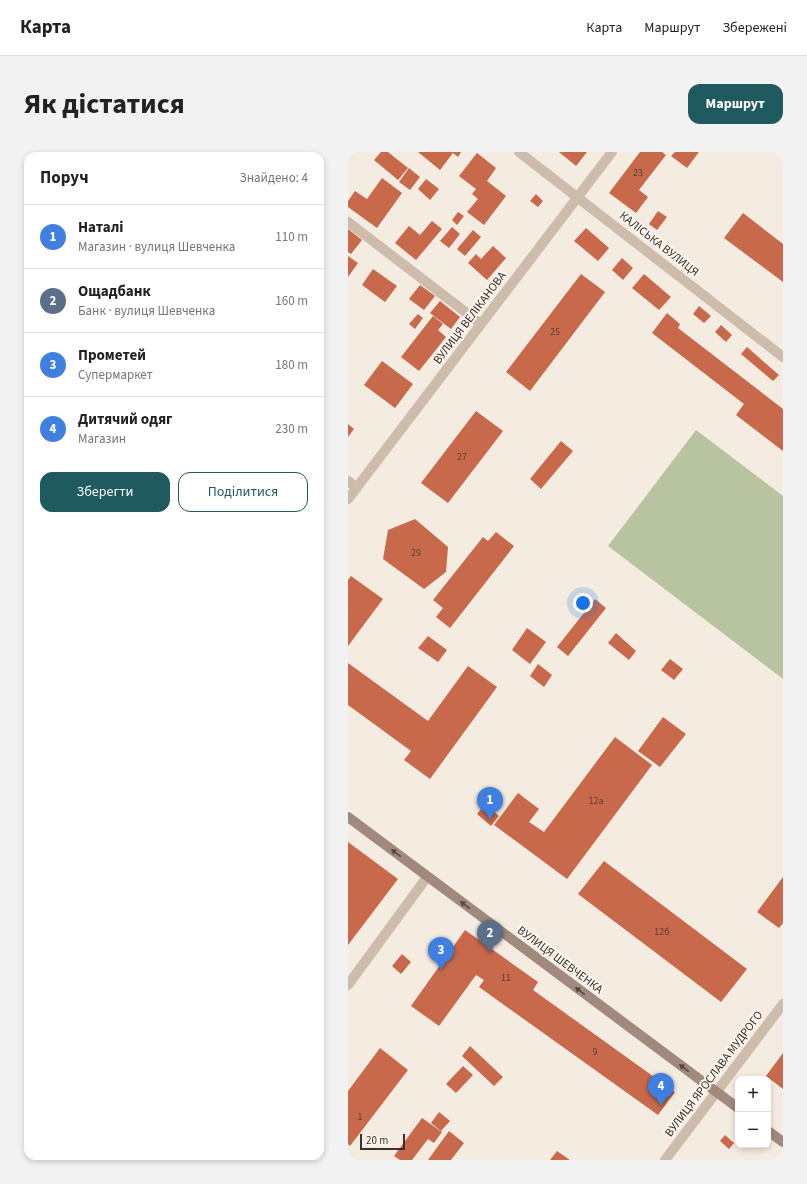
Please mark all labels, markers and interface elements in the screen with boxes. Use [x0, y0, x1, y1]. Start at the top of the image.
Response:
text: Карта [20, 14, 71, 41]
text: Карта [586, 18, 622, 38]
text: Маршрут [644, 18, 700, 38]
text: Збережені [722, 18, 787, 38]
text: Як дістатися [24, 84, 185, 124]
button: Маршрут [688, 84, 783, 124]
text: Поруч [40, 166, 89, 190]
house number: 23 [633, 166, 643, 180]
text: Знайдено: 4 [240, 169, 308, 187]
street label: КАЛІСЬКА ВУЛИЦЯ [616, 208, 702, 280]
text: Наталі [78, 217, 123, 238]
text: 1 [50, 228, 56, 246]
text: 110 m [275, 228, 308, 246]
text: Магазин · вулиця Шевченка [78, 238, 235, 256]
street label: ВУЛИЦЯ ВЕЛІКАНОВА [430, 268, 511, 368]
text: Ощадбанк [78, 281, 151, 302]
text: 2 [50, 292, 56, 310]
text: 160 m [275, 292, 308, 310]
text: Банк · вулиця Шевченка [78, 302, 215, 320]
house number: 25 [550, 325, 560, 339]
text: Прометей [78, 345, 146, 366]
text: 3 [50, 356, 56, 374]
text: 180 m [275, 356, 308, 374]
text: Супермаркет [78, 366, 153, 384]
text: Дитячий одяг [78, 409, 173, 430]
text: 4 [50, 420, 56, 438]
text: 230 m [275, 420, 308, 438]
text: Магазин [78, 430, 126, 448]
house number: 27 [457, 450, 467, 464]
button: Зберегти [40, 472, 170, 512]
button: Поділитися [178, 472, 308, 512]
house number: 29 [411, 546, 421, 560]
your location [573, 593, 593, 613]
pin: 1 [477, 787, 503, 820]
house number: 12а [589, 794, 603, 808]
one-way arrow [391, 849, 402, 858]
one-way arrow [459, 900, 470, 909]
pin: 2 [477, 920, 503, 953]
street label: ВУЛИЦЯ ШЕВЧЕНКА [514, 922, 607, 998]
house number: 12б [654, 925, 670, 939]
pin: 3 [428, 937, 454, 970]
house number: 11 [501, 971, 511, 985]
one-way arrow [575, 987, 585, 995]
street label: ВУЛИЦЯ ЯРОСЛАВА МУДРОГО [661, 1007, 767, 1140]
house number: 9 [593, 1045, 598, 1059]
one-way arrow [679, 1064, 690, 1073]
pin: 4 [648, 1073, 674, 1106]
map controls [735, 1076, 771, 1148]
button: + [735, 1076, 771, 1112]
house number: 1 [358, 1110, 363, 1124]
button: − [735, 1112, 771, 1148]
scale bar [360, 1132, 405, 1151]
text: 20 m [366, 1133, 388, 1148]

